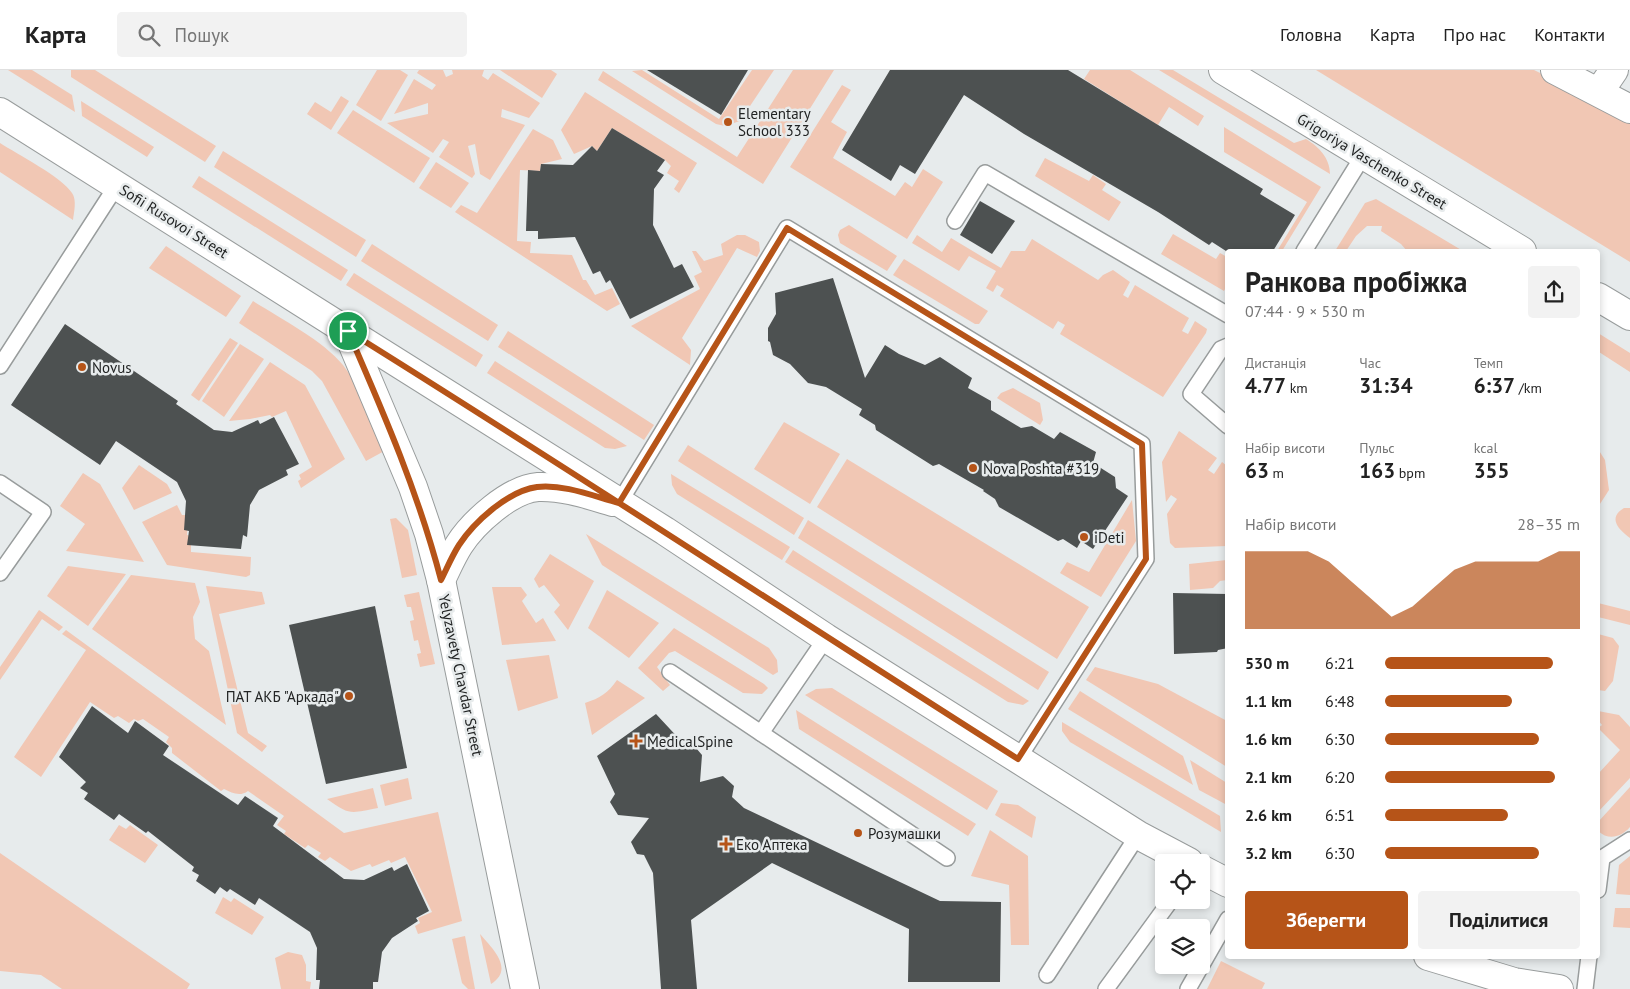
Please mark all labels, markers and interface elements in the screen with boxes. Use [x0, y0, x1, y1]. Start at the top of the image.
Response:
search box [117, 12, 467, 57]
text: Карта [25, 19, 87, 50]
icon: search [135, 21, 163, 49]
text: Пошук [175, 23, 229, 47]
text: Головна [1280, 23, 1342, 46]
text: Карта [1370, 23, 1415, 46]
text: Про нас [1443, 23, 1506, 46]
text: Контакти [1534, 23, 1605, 46]
place label: Elementary School 333 [738, 104, 811, 140]
street label: Grigoriya Vaschenko Street [1294, 109, 1450, 213]
marker: Elementary School 333 [722, 116, 734, 128]
street label: Sofii Rusovoi Street [116, 180, 232, 262]
text: Ранкова пробіжка [1245, 263, 1467, 300]
button: share [1528, 266, 1580, 318]
text: 07:44 · 9 × 530 m [1245, 301, 1365, 321]
pin [327, 310, 369, 352]
icon: arrive [334, 317, 362, 345]
text: Дистанція [1245, 354, 1306, 372]
text: Час [1359, 354, 1381, 372]
text: Темп [1474, 354, 1503, 372]
place label: Novus [92, 358, 132, 377]
marker: Novus [76, 361, 88, 373]
text: 4.77 [1245, 372, 1286, 399]
text: 31:34 [1359, 372, 1413, 399]
text: 6:37 [1474, 372, 1515, 399]
text: km [1286, 379, 1308, 397]
text: /km [1515, 379, 1542, 397]
text: Набір висоти [1245, 439, 1325, 457]
text: Пульс [1359, 439, 1395, 457]
text: kcal [1474, 439, 1498, 457]
text: 63 [1245, 457, 1269, 484]
text: 163 [1359, 457, 1395, 484]
text: 355 [1474, 457, 1509, 484]
place label: Nova Poshta #319 [983, 459, 1099, 478]
marker: Nova Poshta #319 [967, 462, 979, 474]
text: m [1269, 464, 1284, 482]
text: bpm [1395, 464, 1425, 482]
text: Набір висоти [1245, 514, 1336, 534]
text: 28–35 m [1517, 514, 1580, 534]
place label: iDeti [1094, 528, 1125, 547]
marker: iDeti [1078, 531, 1090, 543]
street label: Yelyzavety Chavdar Street [435, 592, 487, 758]
text: 530 m [1245, 653, 1289, 673]
text: 6:21 [1325, 653, 1355, 673]
place label: ПАТ АКБ "Аркада" [226, 687, 339, 706]
marker: ПАТ АКБ "Аркада" [343, 690, 355, 702]
text: 1.1 km [1245, 691, 1292, 711]
text: 6:48 [1325, 691, 1355, 711]
text: 1.6 km [1245, 729, 1292, 749]
text: 6:30 [1325, 729, 1355, 749]
place label: MedicalSpine [647, 732, 733, 751]
marker: MedicalSpine [629, 734, 643, 748]
text: 2.1 km [1245, 767, 1292, 787]
text: 6:20 [1325, 767, 1355, 787]
text: 2.6 km [1245, 805, 1292, 825]
text: 6:51 [1325, 805, 1355, 825]
place label: Розумашки [868, 824, 941, 843]
marker: Розумашки [852, 827, 864, 839]
place label: Еко Аптека [736, 835, 807, 854]
marker: Еко Аптека [720, 838, 732, 850]
text: 3.2 km [1245, 843, 1292, 863]
text: 6:30 [1325, 843, 1355, 863]
map controls [1155, 854, 1210, 974]
button: locate [1155, 854, 1210, 909]
button: Зберегти [1245, 891, 1408, 949]
button: Поділитися [1418, 891, 1580, 949]
button: layers [1155, 919, 1210, 974]

